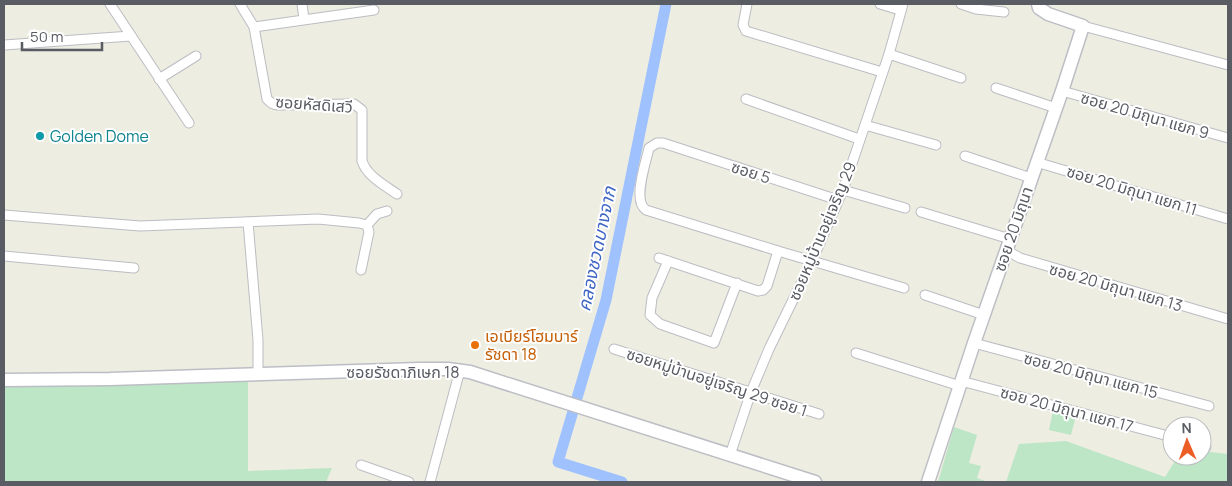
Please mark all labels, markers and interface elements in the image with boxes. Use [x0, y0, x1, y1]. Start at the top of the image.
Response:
scale bar [22, 20, 102, 52]
text: 50 m [30, 26, 64, 47]
street label: ซอย 20 มิถุนา แยก 9 [1078, 86, 1212, 144]
street label: ซอยหัสดิเสวี [275, 90, 353, 118]
place label: Golden Dome [50, 125, 149, 147]
marker: Golden Dome [34, 130, 46, 142]
street label: ซอย 5 [729, 155, 773, 189]
street label: ซอยหมู่บ้านอยู่เจริญ 29 [783, 158, 861, 304]
street label: ซอย 20 มิถุนา แยก 11 [1064, 160, 1200, 220]
water label: คลองชวดบางจาก [571, 183, 621, 313]
street label: ซอย 20 มิถุนา [988, 184, 1038, 274]
street label: ซอย 20 มิถุนา แยก 13 [1047, 257, 1185, 317]
place label: เอเบียร์โฮมบาร์ รัชดา 18 [485, 325, 579, 365]
marker: เอเบียร์โฮมบาร์ รัชดา 18 [469, 339, 481, 351]
street label: ซอยหมู่บ้านอยู่เจริญ 29 ซอย 1 [624, 342, 810, 422]
street label: ซอย 20 มิถุนา แยก 15 [1021, 346, 1161, 404]
street label: ซอยรัชดาภิเษก 18 [346, 361, 460, 383]
street label: ซอย 20 มิถุนา แยก 17 [998, 381, 1136, 437]
north arrow [1162, 416, 1212, 466]
text: N [1181, 418, 1192, 437]

